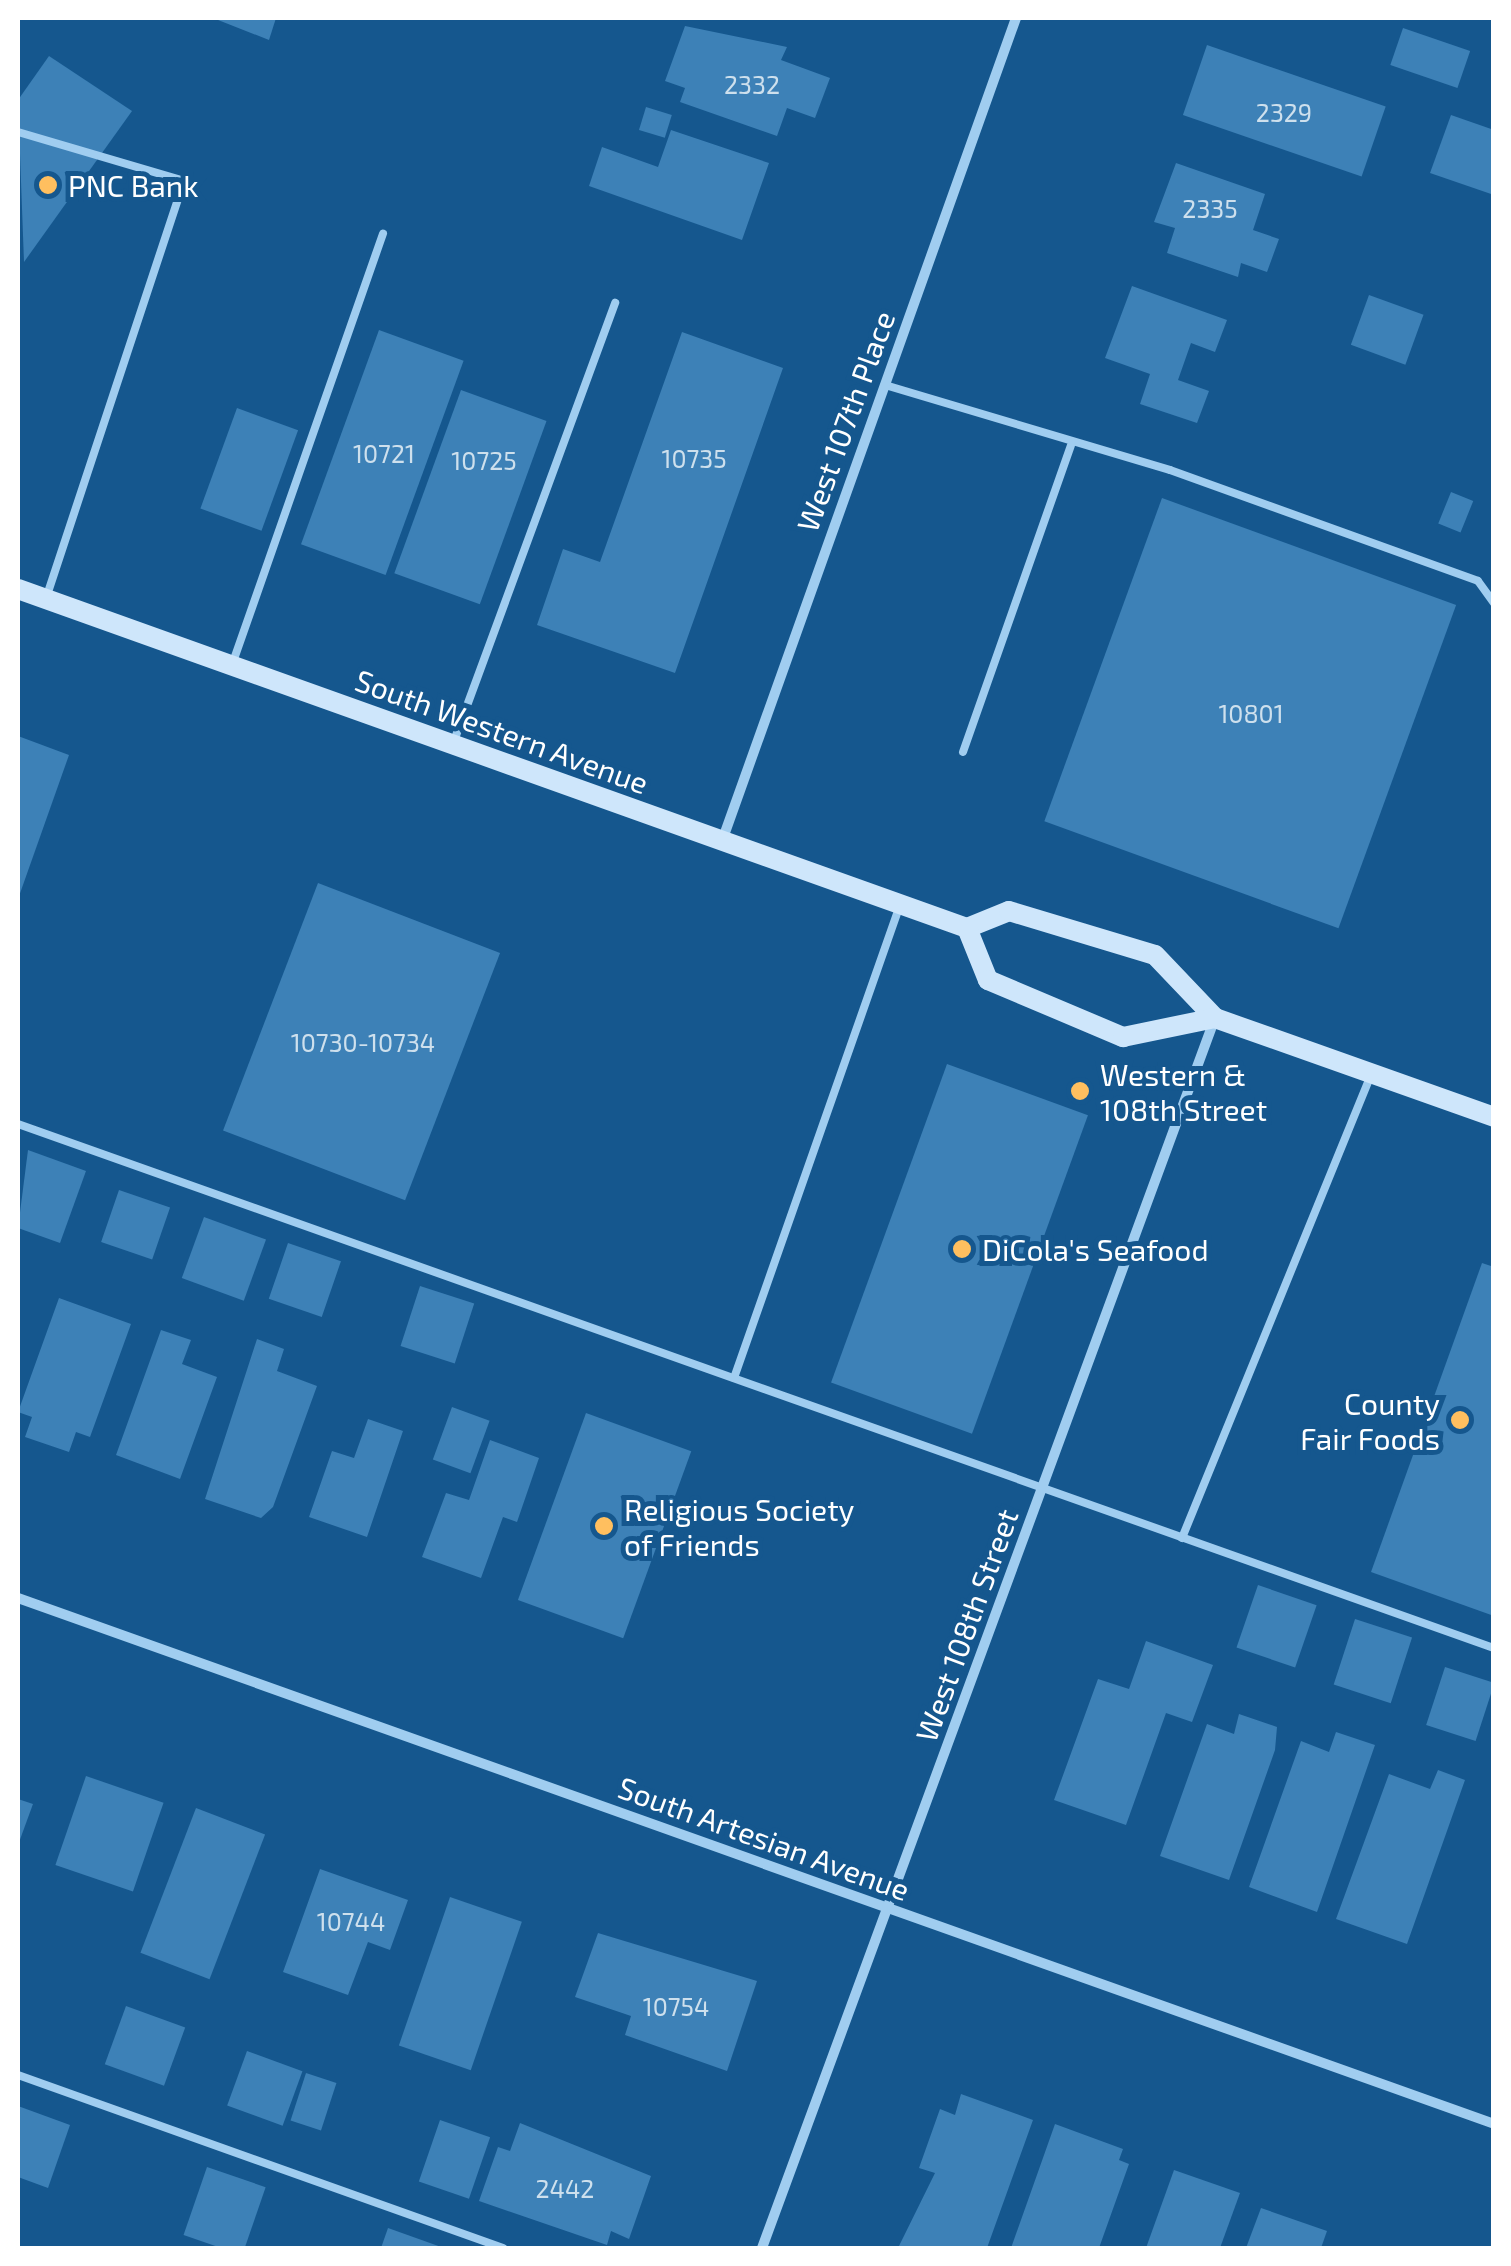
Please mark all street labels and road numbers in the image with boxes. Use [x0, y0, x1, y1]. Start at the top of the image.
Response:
street label: West 107th Place [788, 306, 902, 536]
street label: South Western Avenue [350, 661, 654, 801]
street label: West 108th Street [907, 1504, 1025, 1746]
street label: South Artesian Avenue [613, 1768, 915, 1908]

